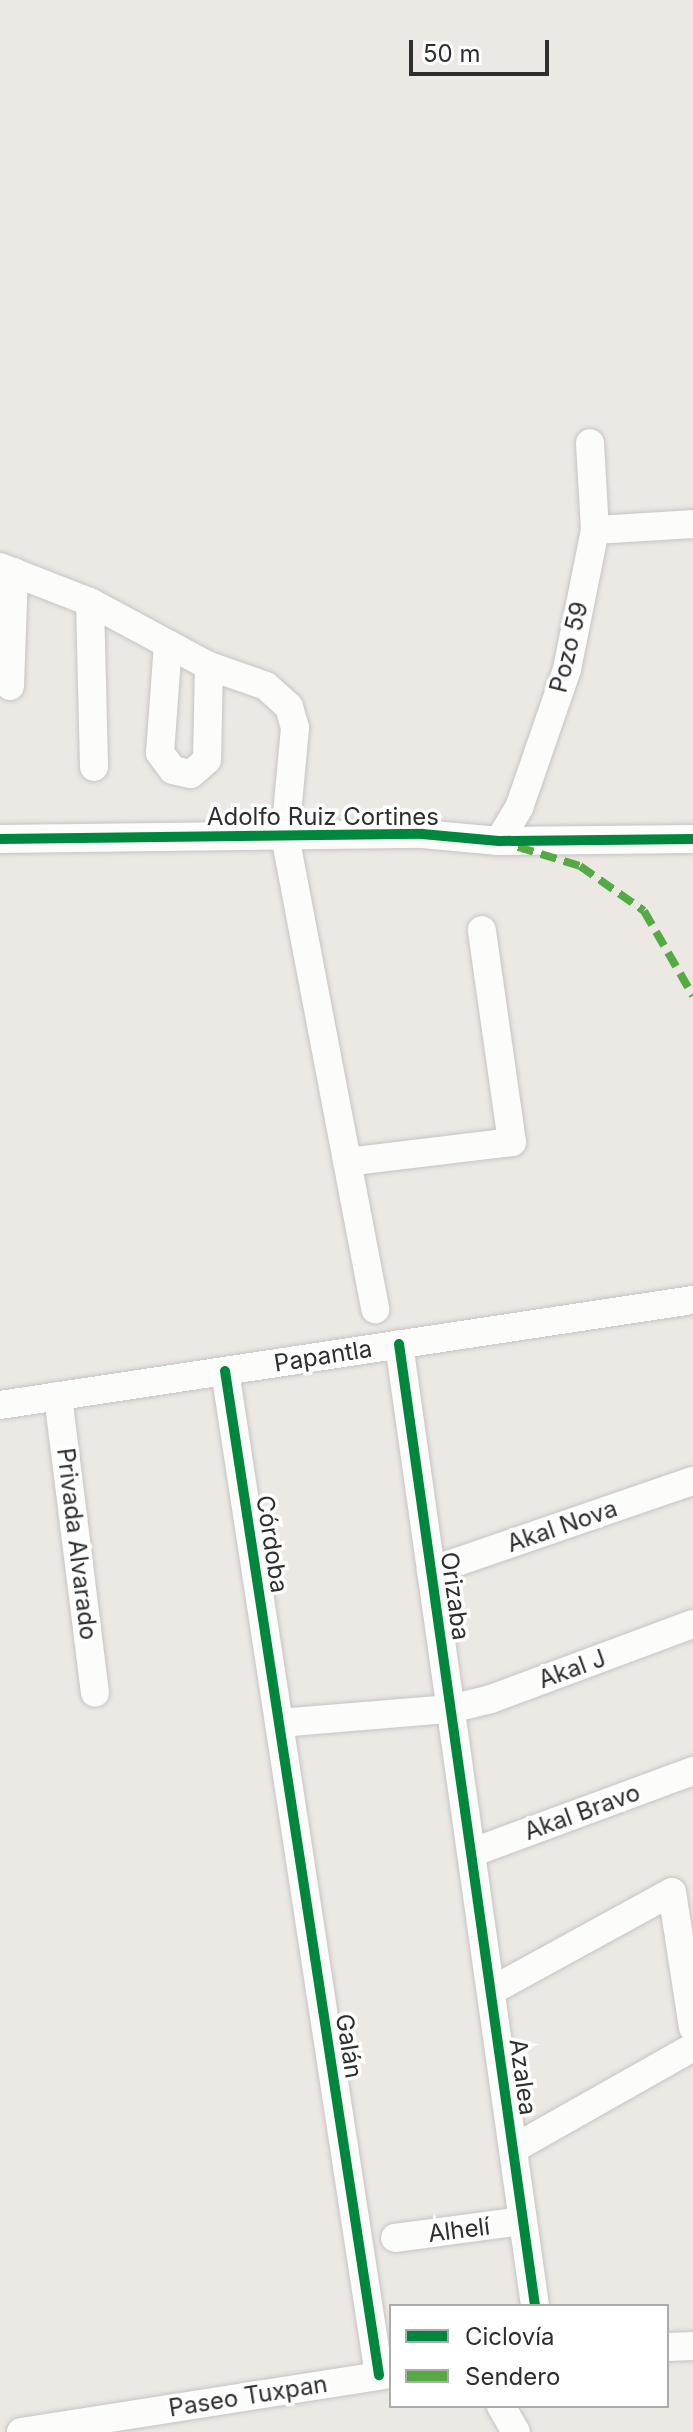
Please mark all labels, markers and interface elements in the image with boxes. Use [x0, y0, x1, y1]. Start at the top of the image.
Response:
scale bar [413, 24, 553, 74]
text: 50 m [423, 39, 481, 68]
street label: Pozo 59 [544, 599, 594, 695]
street label: Adolfo Ruiz Cortines [207, 803, 439, 831]
street label: Papantla [272, 1334, 374, 1378]
street label: Privada Alvarado [51, 1446, 103, 1642]
street label: Córdoba [250, 1493, 294, 1595]
street label: Akal Nova [503, 1494, 621, 1558]
street label: Orizaba [435, 1550, 475, 1642]
street label: Akal J [534, 1644, 610, 1694]
street label: Akal Bravo [520, 1778, 644, 1846]
street label: Galán [330, 2012, 368, 2080]
street label: Azalea [503, 2037, 543, 2117]
street label: Alhelí [426, 2212, 492, 2248]
legend [389, 2304, 669, 2408]
text: Ciclovía [465, 2322, 555, 2351]
text: Sendero [465, 2362, 560, 2391]
street label: Paseo Tuxpan [167, 2369, 329, 2423]

